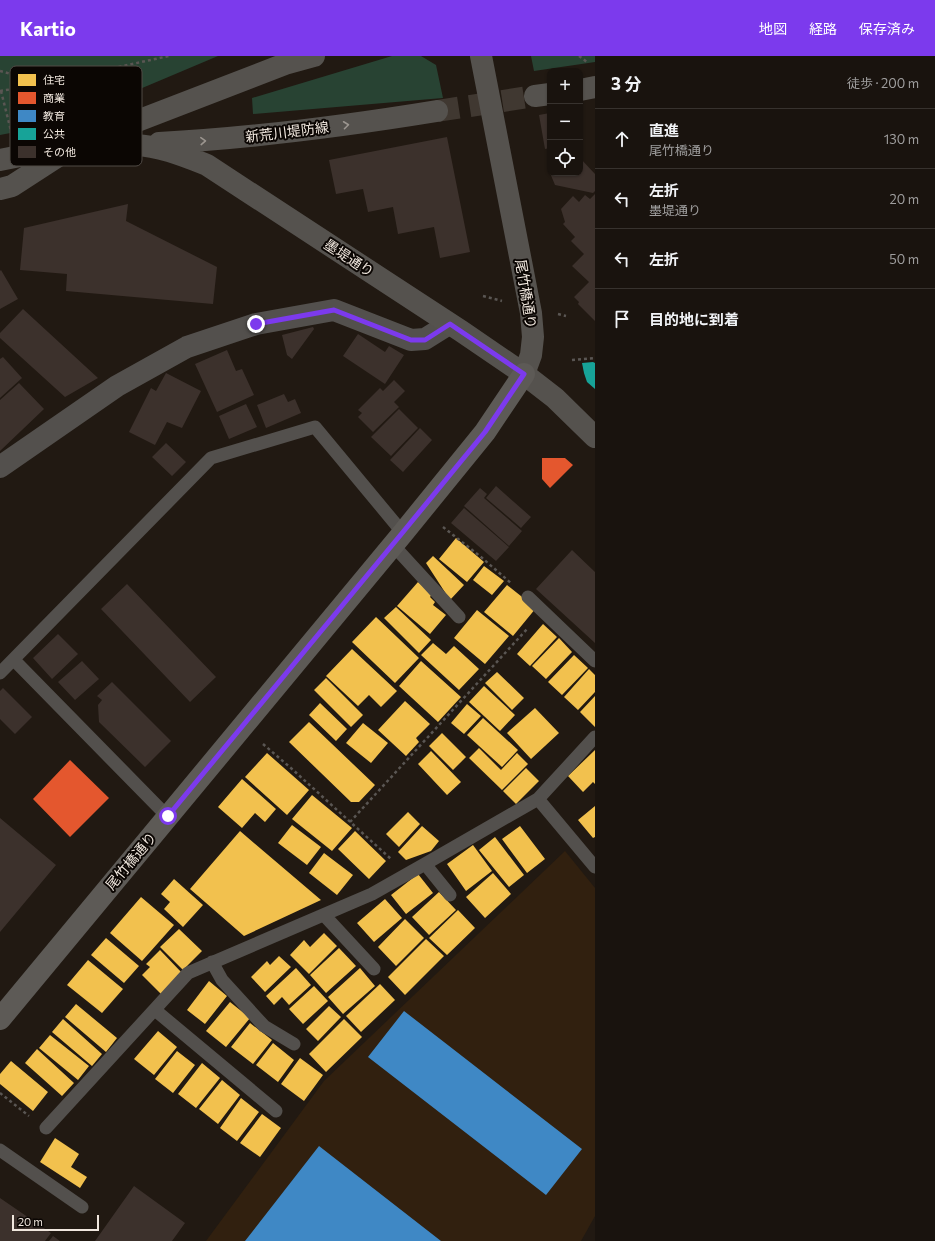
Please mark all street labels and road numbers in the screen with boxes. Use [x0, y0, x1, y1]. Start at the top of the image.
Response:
street label: 新荒川堤防線 [244, 118, 330, 145]
street label: 墨堤通り [321, 235, 377, 280]
street label: 尾竹橋通り [513, 258, 540, 330]
street label: 尾竹橋通り [102, 828, 160, 893]

